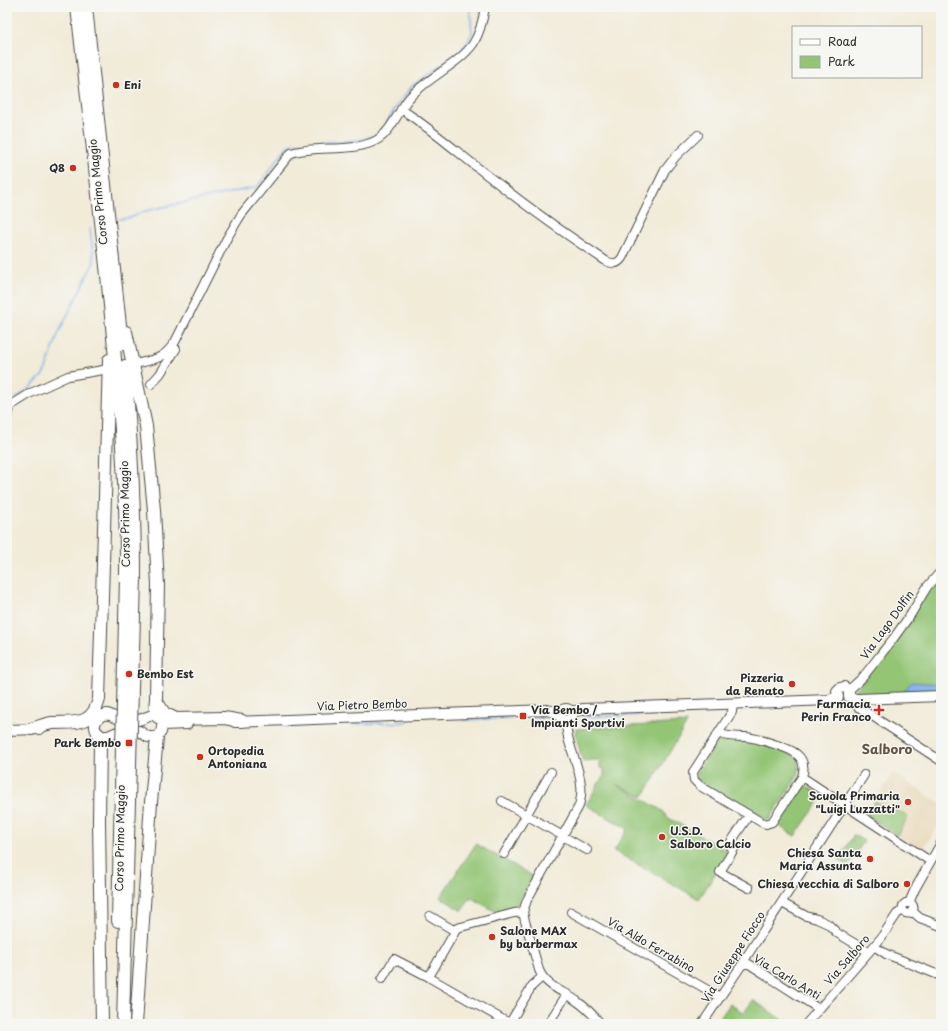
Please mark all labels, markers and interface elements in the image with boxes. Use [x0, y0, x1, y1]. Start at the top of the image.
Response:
legend [792, 26, 922, 78]
text: Road [828, 32, 857, 50]
text: Park [828, 52, 855, 70]
place label: Eni [124, 76, 142, 93]
marker: Eni [111, 80, 121, 90]
street label: Corso Primo Maggio [83, 138, 112, 246]
place label: Q8 [49, 159, 65, 176]
marker: Q8 [68, 163, 78, 173]
street label: Corso Primo Maggio [115, 461, 134, 567]
street label: Via Lago Dolfin [856, 587, 918, 663]
place label: Bembo Est [137, 665, 195, 682]
marker: Bembo Est [124, 669, 134, 679]
place label: Pizzeria da Renato [726, 669, 785, 699]
marker: Pizzeria da Renato [787, 679, 797, 689]
street label: Via Pietro Bembo [316, 694, 408, 715]
place label: Farmacia Perin Franco [801, 695, 872, 725]
place label: Via Bembo / Impianti Sportivi [531, 701, 625, 731]
marker: Farmacia Perin Franco [874, 705, 884, 715]
marker: Via Bembo / Impianti Sportivi [518, 711, 528, 721]
place label: Park Bembo [54, 734, 122, 751]
marker: Park Bembo [124, 738, 134, 748]
district label: Salboro [862, 739, 913, 758]
place label: Ortopedia Antoniana [208, 742, 267, 772]
marker: Ortopedia Antoniana [195, 752, 205, 762]
street label: Corso Primo Maggio [110, 785, 129, 891]
place label: Scuola Primaria "Luigi Luzzatti" [809, 787, 900, 817]
marker: Scuola Primaria "Luigi Luzzatti" [903, 797, 913, 807]
place label: U.S.D. Salboro Calcio [670, 822, 751, 852]
marker: U.S.D. Salboro Calcio [657, 832, 667, 842]
place label: Chiesa Santa Maria Assunta [780, 844, 863, 874]
marker: Chiesa Santa Maria Assunta [865, 854, 875, 864]
place label: Chiesa vecchia di Salboro [758, 875, 899, 892]
marker: Chiesa vecchia di Salboro [902, 879, 912, 889]
street label: Via Giuseppe Fiocco [696, 907, 769, 1006]
street label: Via Aldo Ferrabino [604, 913, 698, 977]
place label: Salone MAX by barbermax [500, 922, 577, 952]
street label: Via Salboro [820, 931, 873, 989]
marker: Salone MAX by barbermax [487, 932, 497, 942]
street label: Via Carlo Anti [750, 950, 824, 1003]

